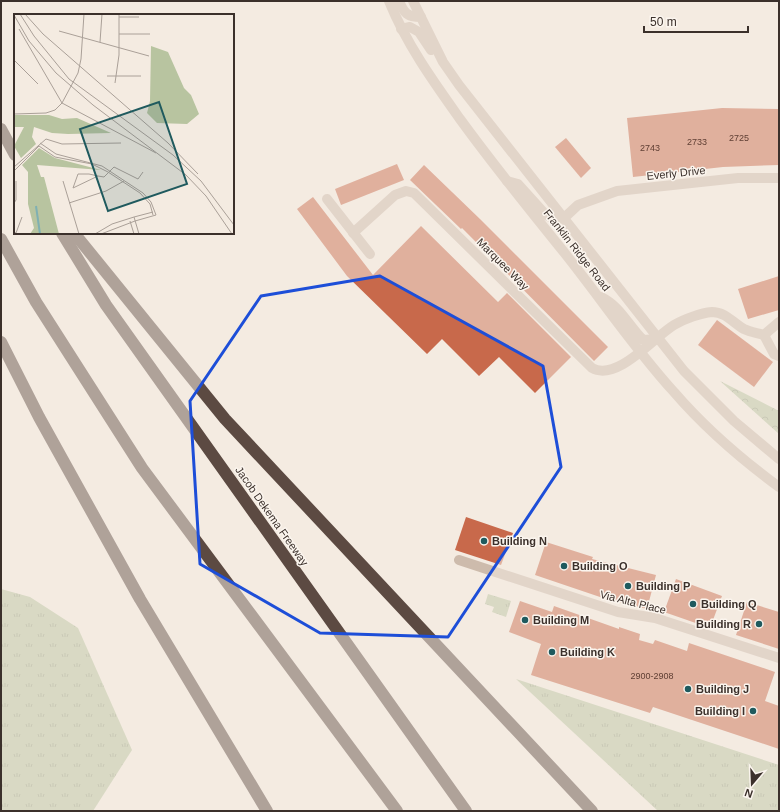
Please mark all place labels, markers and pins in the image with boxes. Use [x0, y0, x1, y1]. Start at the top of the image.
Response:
place label: Building N [492, 535, 547, 547]
marker: Building N [479, 536, 489, 546]
place label: Building O [572, 560, 628, 572]
marker: Building O [559, 561, 569, 571]
place label: Building P [636, 580, 690, 592]
marker: Building P [623, 581, 633, 591]
place label: Building Q [701, 598, 757, 610]
marker: Building Q [688, 599, 698, 609]
place label: Building M [533, 614, 589, 626]
marker: Building M [520, 615, 530, 625]
place label: Building R [696, 618, 751, 630]
marker: Building R [754, 619, 764, 629]
place label: Building K [560, 646, 615, 658]
marker: Building K [547, 647, 557, 657]
place label: Building J [696, 683, 749, 695]
marker: Building J [683, 684, 693, 694]
place label: Building I [695, 705, 745, 717]
marker: Building I [748, 706, 758, 716]

